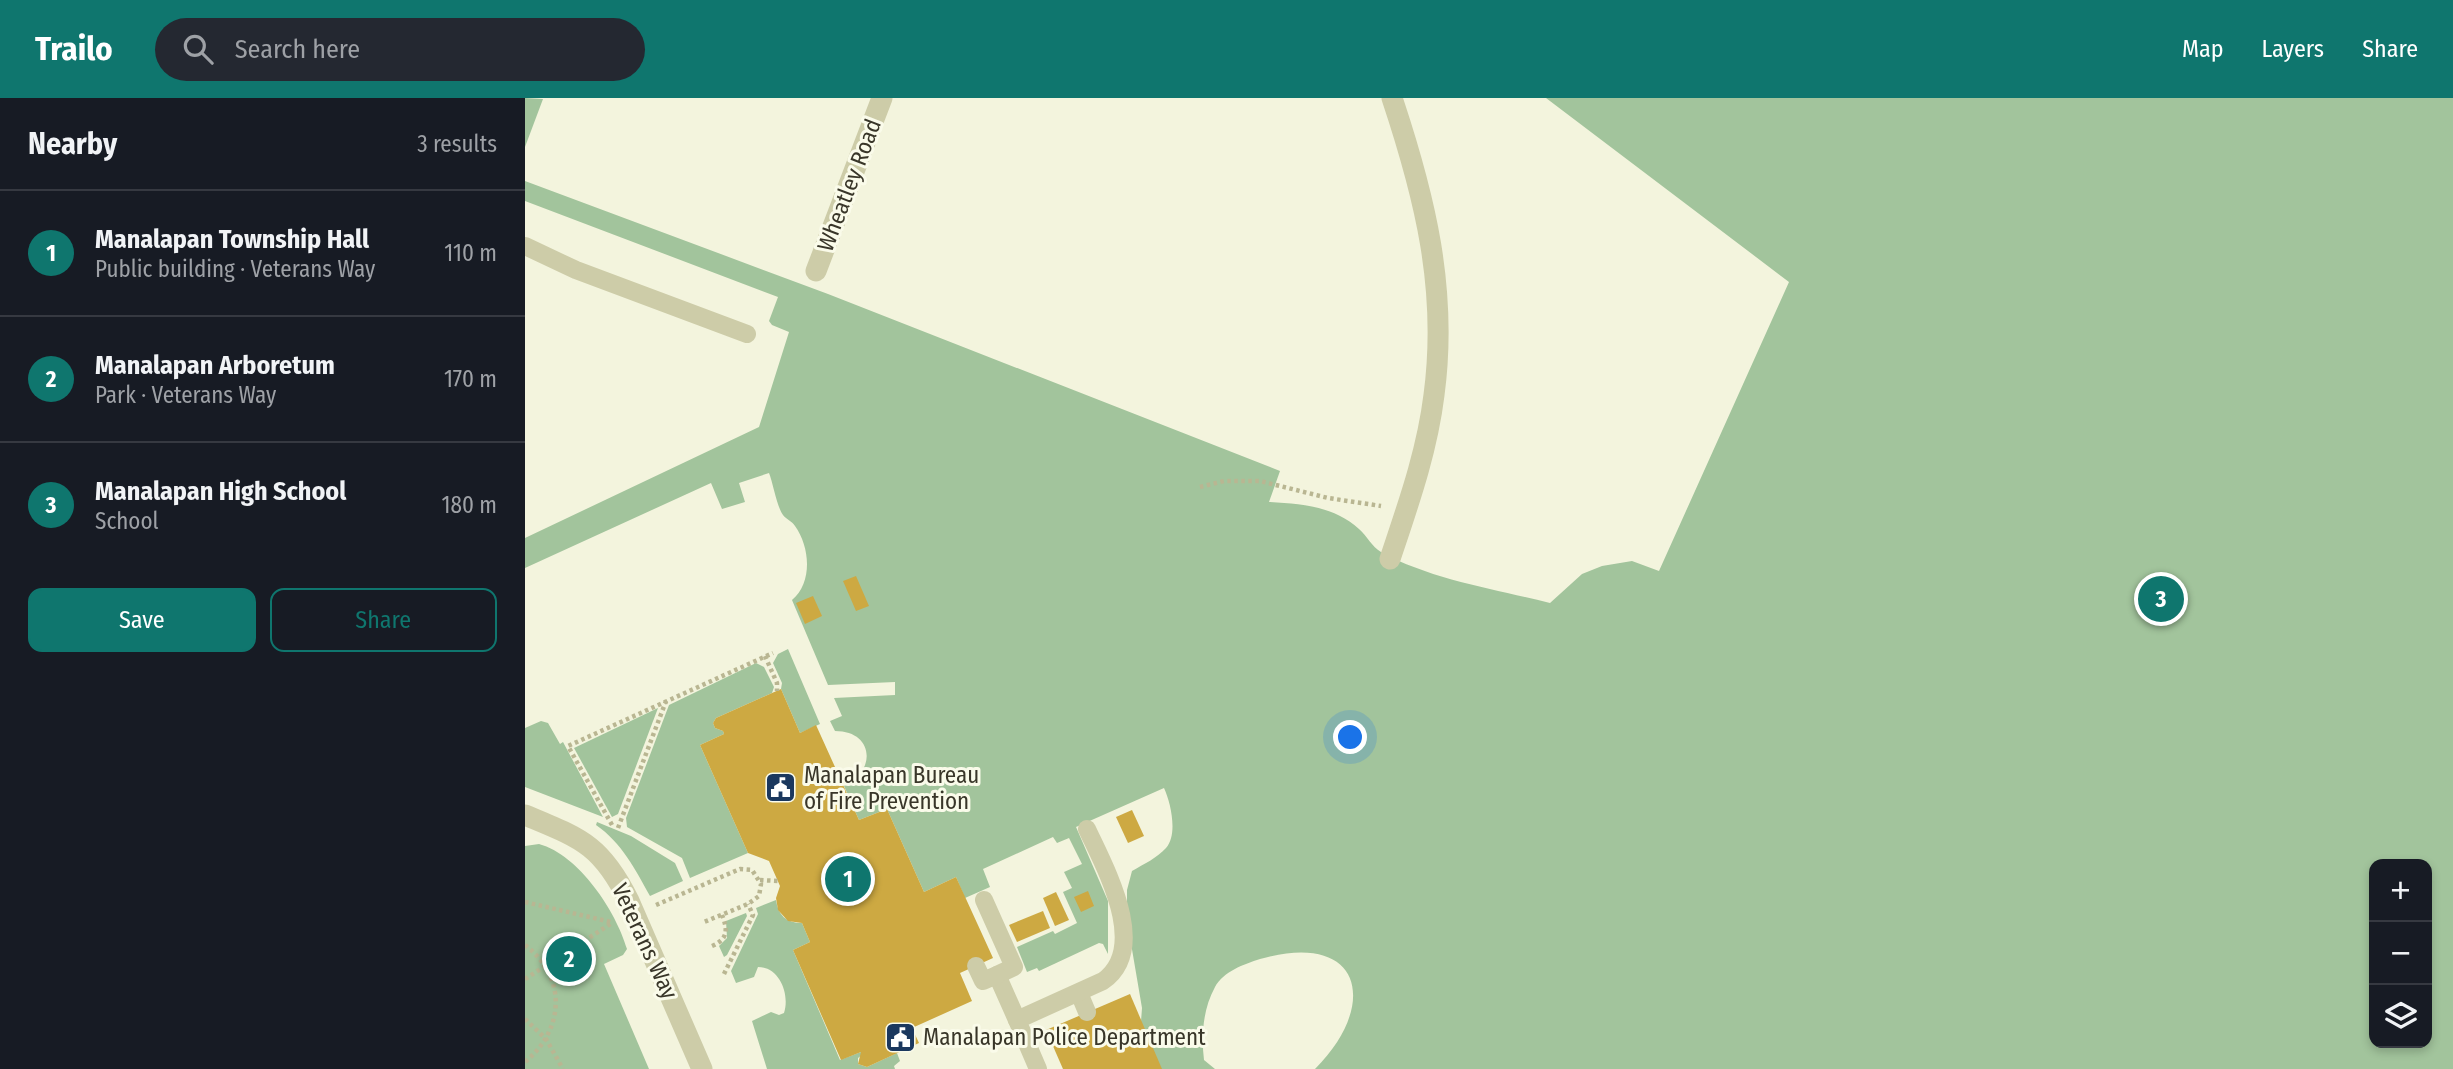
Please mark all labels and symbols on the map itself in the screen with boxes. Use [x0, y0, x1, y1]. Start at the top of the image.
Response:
street label: Wheatley Road [811, 115, 887, 255]
pin: 3 [2138, 573, 2184, 625]
your location [1333, 720, 1367, 754]
place label: Manalapan Bureau of Fire Prevention [804, 761, 979, 815]
public building icon: Manalapan Bureau of Fire Prevention [764, 771, 798, 805]
pin: 1 [825, 853, 871, 905]
street label: Veterans Way [606, 879, 684, 1004]
pin: 2 [546, 933, 592, 985]
public building icon: Manalapan Police Department [883, 1020, 917, 1054]
place label: Manalapan Police Department [923, 1023, 1206, 1051]

